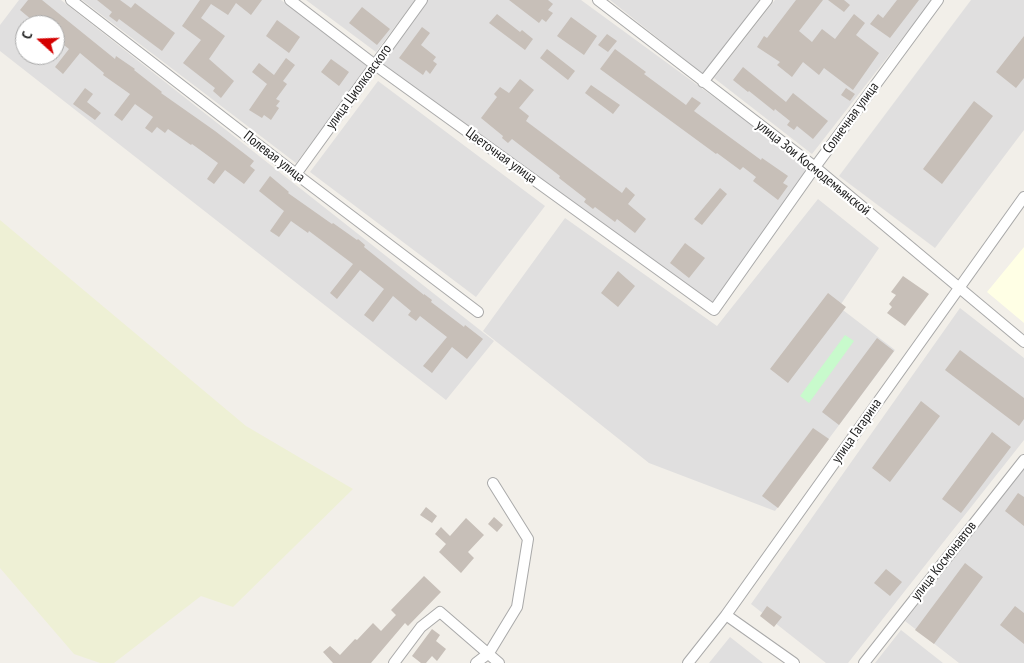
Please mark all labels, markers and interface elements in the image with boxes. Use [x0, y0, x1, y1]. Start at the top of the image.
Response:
north arrow [15, 15, 65, 65]
text: С [17, 29, 36, 41]
street label: улица Циолковского [323, 41, 395, 133]
street label: Солнечная улица [820, 79, 882, 157]
street label: улица Зои Космодемьянской [753, 117, 873, 219]
street label: Цветочная улица [462, 125, 540, 187]
street label: Полевая улица [240, 128, 308, 186]
street label: улица Гагарина [829, 396, 885, 466]
street label: улица Космонавтов [908, 518, 980, 604]

